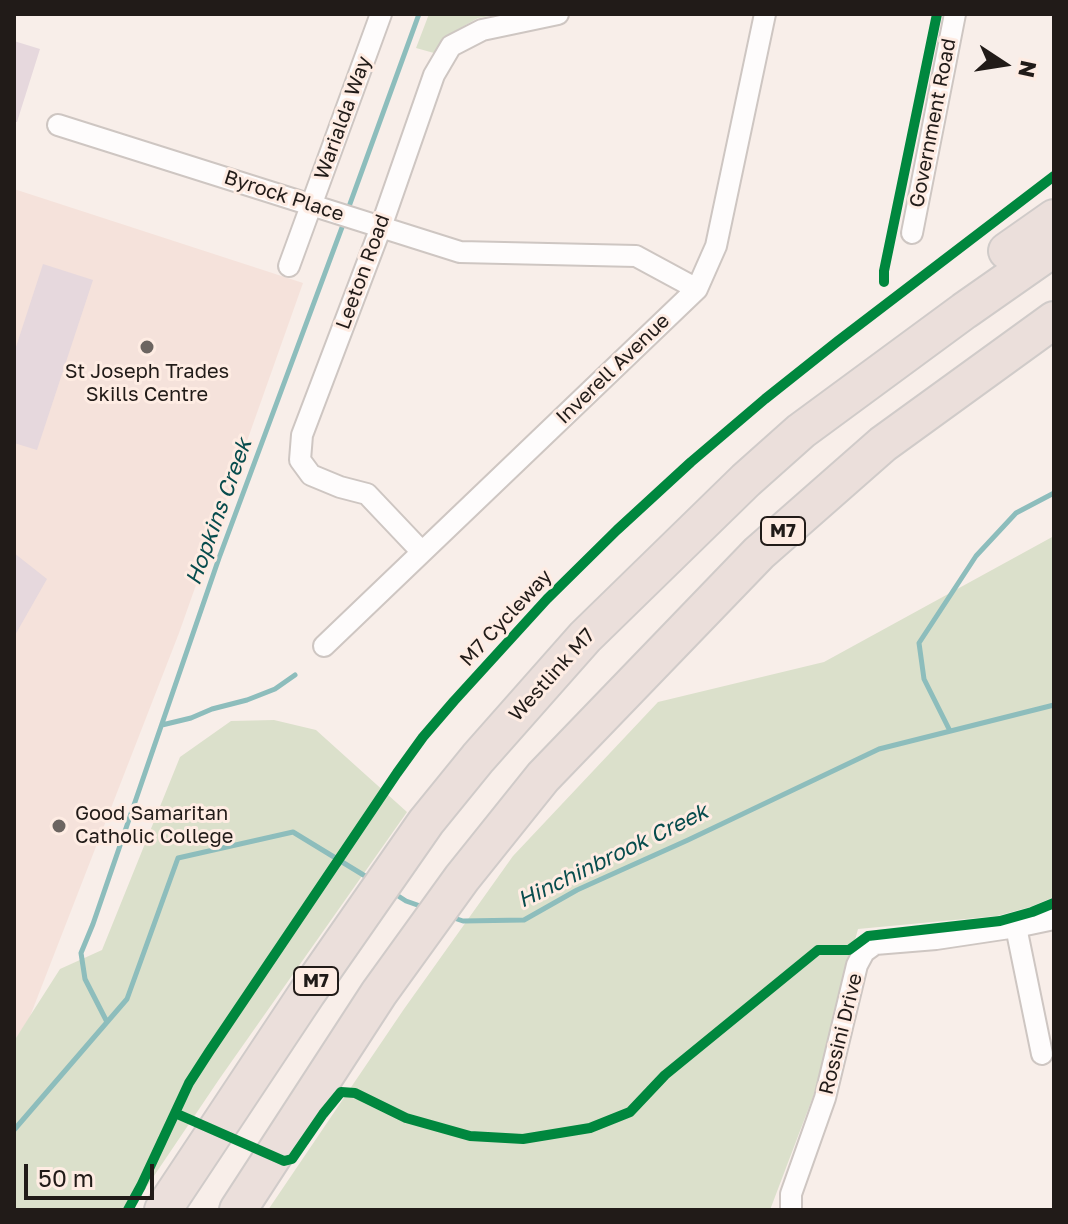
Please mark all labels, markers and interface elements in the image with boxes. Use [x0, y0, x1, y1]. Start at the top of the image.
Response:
north arrow [964, 24, 1044, 104]
street label: Government Road [905, 36, 961, 210]
street label: Warialda Way [310, 53, 376, 183]
text: N [1013, 58, 1043, 80]
street label: Byrock Place [221, 165, 347, 227]
street label: Leeton Road [331, 211, 395, 333]
street label: Inverell Avenue [551, 309, 675, 429]
marker: St Joseph Trades Skills Centre [138, 338, 156, 356]
place label: St Joseph Trades Skills Centre [65, 360, 229, 407]
water label: Hopkins Creek [180, 435, 258, 589]
road number: M7 [761, 517, 805, 545]
street label: M7 Cycleway [455, 565, 557, 671]
street label: Westlink M7 [504, 624, 600, 726]
water label: Hinchinbrook Creek [513, 798, 713, 914]
place label: Good Samaritan Catholic College [75, 802, 233, 849]
marker: Good Samaritan Catholic College [50, 817, 68, 835]
road number: M7 [294, 967, 338, 995]
street label: Rossini Drive [814, 971, 868, 1097]
scale bar [28, 1148, 158, 1198]
text: 50 m [38, 1163, 94, 1192]

